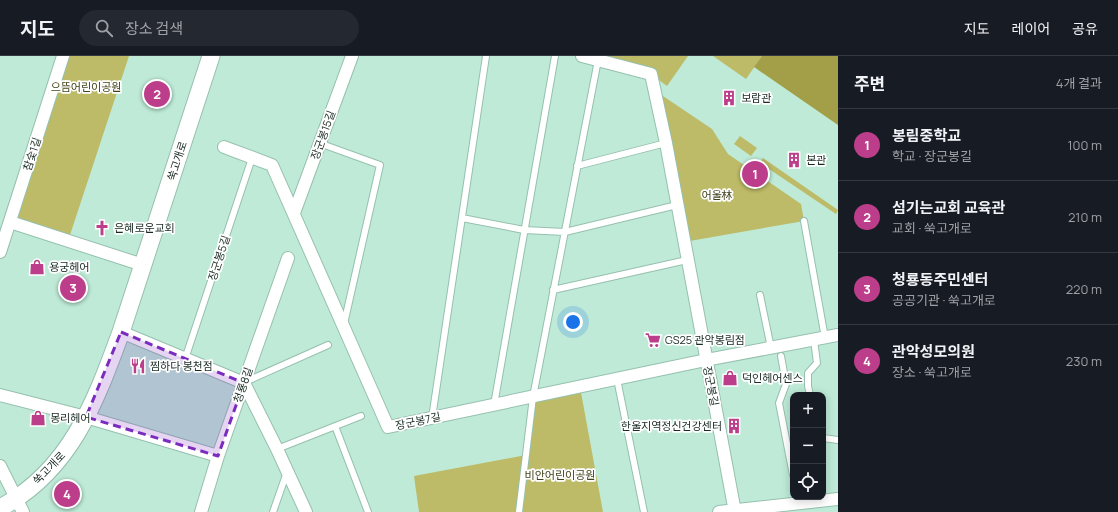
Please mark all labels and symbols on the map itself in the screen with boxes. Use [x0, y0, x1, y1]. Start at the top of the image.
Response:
park label: 으뜸어린이공원 [51, 79, 121, 94]
pin: 2 [144, 79, 170, 109]
building icon: 보람관 [720, 89, 738, 107]
place label: 보람관 [741, 90, 771, 105]
street label: 장군봉15길 [307, 108, 338, 161]
street label: 참숯1길 [19, 135, 44, 173]
street label: 쑥고개로 [163, 139, 190, 182]
building icon: 본관 [785, 151, 803, 169]
place label: 본관 [806, 152, 826, 167]
pin: 1 [742, 159, 768, 189]
park label: 어울林 [701, 187, 733, 202]
church icon: 은혜로운교회 [93, 219, 111, 237]
place label: 은혜로운교회 [114, 220, 175, 235]
street label: 장군봉5길 [204, 233, 233, 282]
shop icon: 용궁헤어 [28, 258, 46, 276]
place label: 용궁헤어 [49, 259, 89, 274]
pin: 3 [60, 273, 86, 303]
your location [563, 312, 583, 332]
supermarket icon: GS25 관악봉림점 [644, 331, 662, 349]
place label: GS25 관악봉림점 [665, 332, 745, 347]
restaurant icon: 찜하다 봉천점 [129, 357, 147, 375]
place label: 찜하다 봉천점 [150, 358, 213, 373]
street label: 청룡8길 [229, 365, 256, 405]
street label: 장군봉길 [700, 365, 723, 407]
shop icon: 덕인헤어센스 [721, 369, 739, 387]
place label: 덕인헤어센스 [742, 370, 803, 385]
street label: 장군봉7길 [394, 408, 442, 433]
shop icon: 몽리헤어 [29, 409, 47, 427]
place label: 몽리헤어 [50, 410, 90, 425]
building icon: 한울지역정신건강센터 [725, 417, 743, 435]
place label: 한울지역정신건강센터 [621, 418, 722, 433]
street label: 쑥고개로 [29, 448, 68, 487]
park label: 비안어린이공원 [525, 467, 595, 482]
pin: 4 [54, 479, 80, 509]

